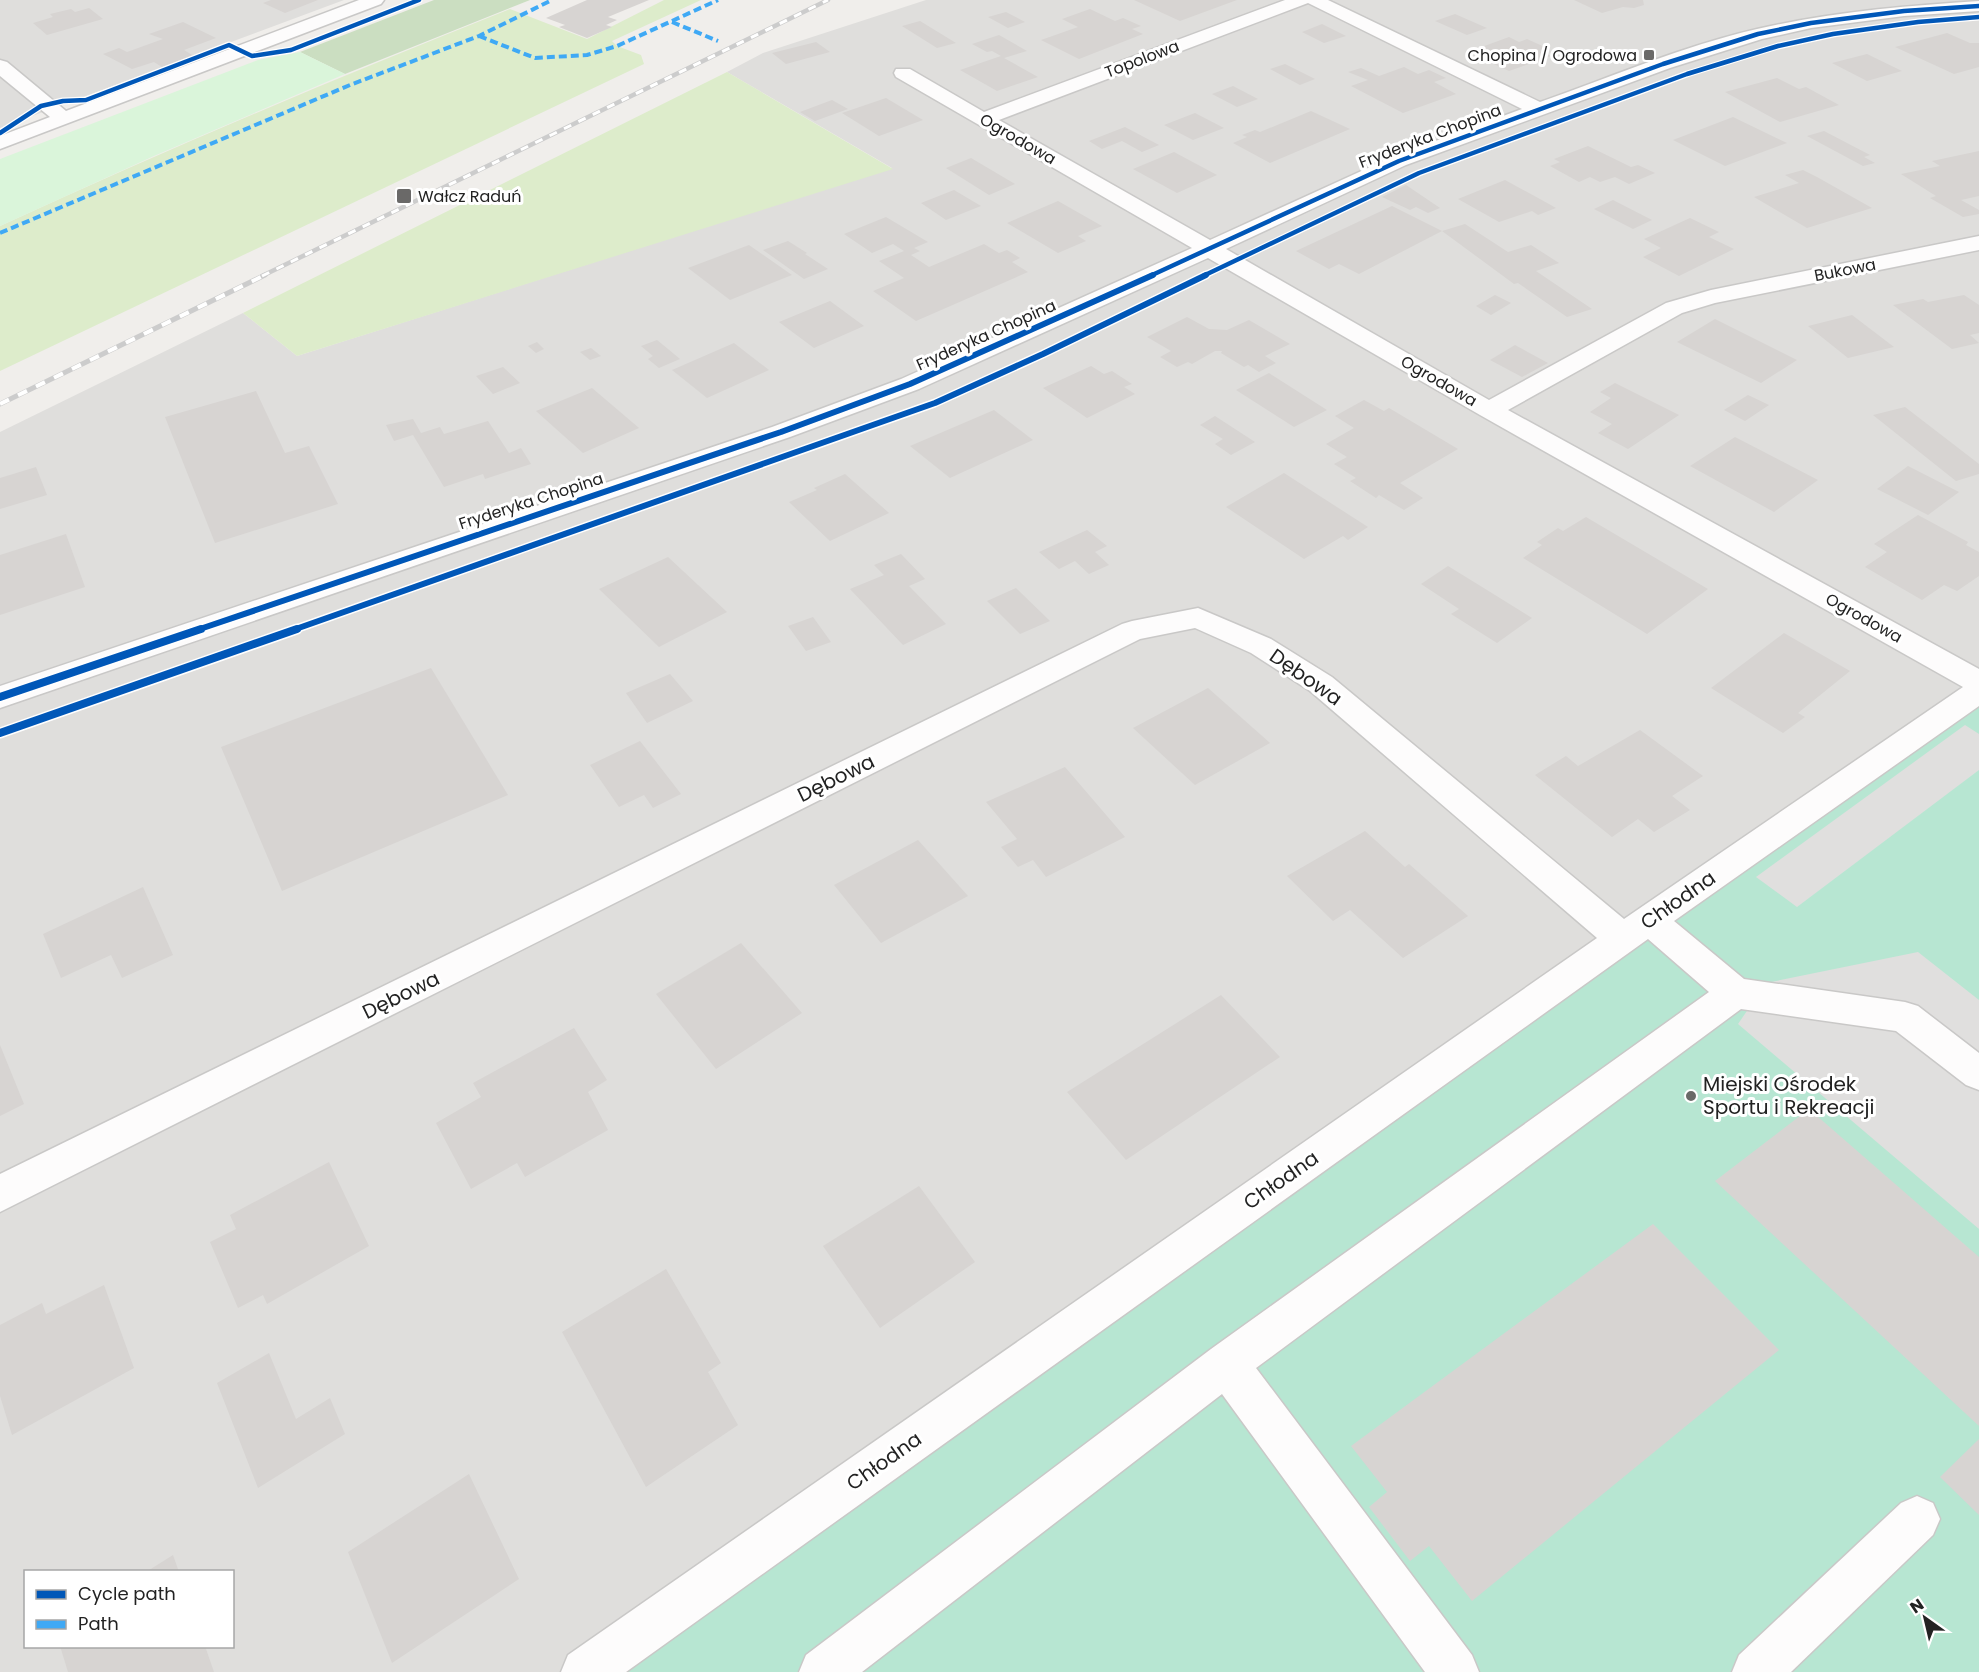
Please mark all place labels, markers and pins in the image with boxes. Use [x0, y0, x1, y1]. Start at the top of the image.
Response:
place label: Chopina / Ogrodowa [1468, 44, 1637, 67]
marker: Chopina / Ogrodowa [1642, 48, 1656, 62]
place label: Wałcz Raduń [418, 185, 522, 208]
marker: Wałcz Raduń [395, 187, 413, 205]
place label: Miejski Ośrodek Sportu i Rekreacji [1703, 1070, 1874, 1121]
marker: Miejski Ośrodek Sportu i Rekreacji [1684, 1089, 1698, 1103]

